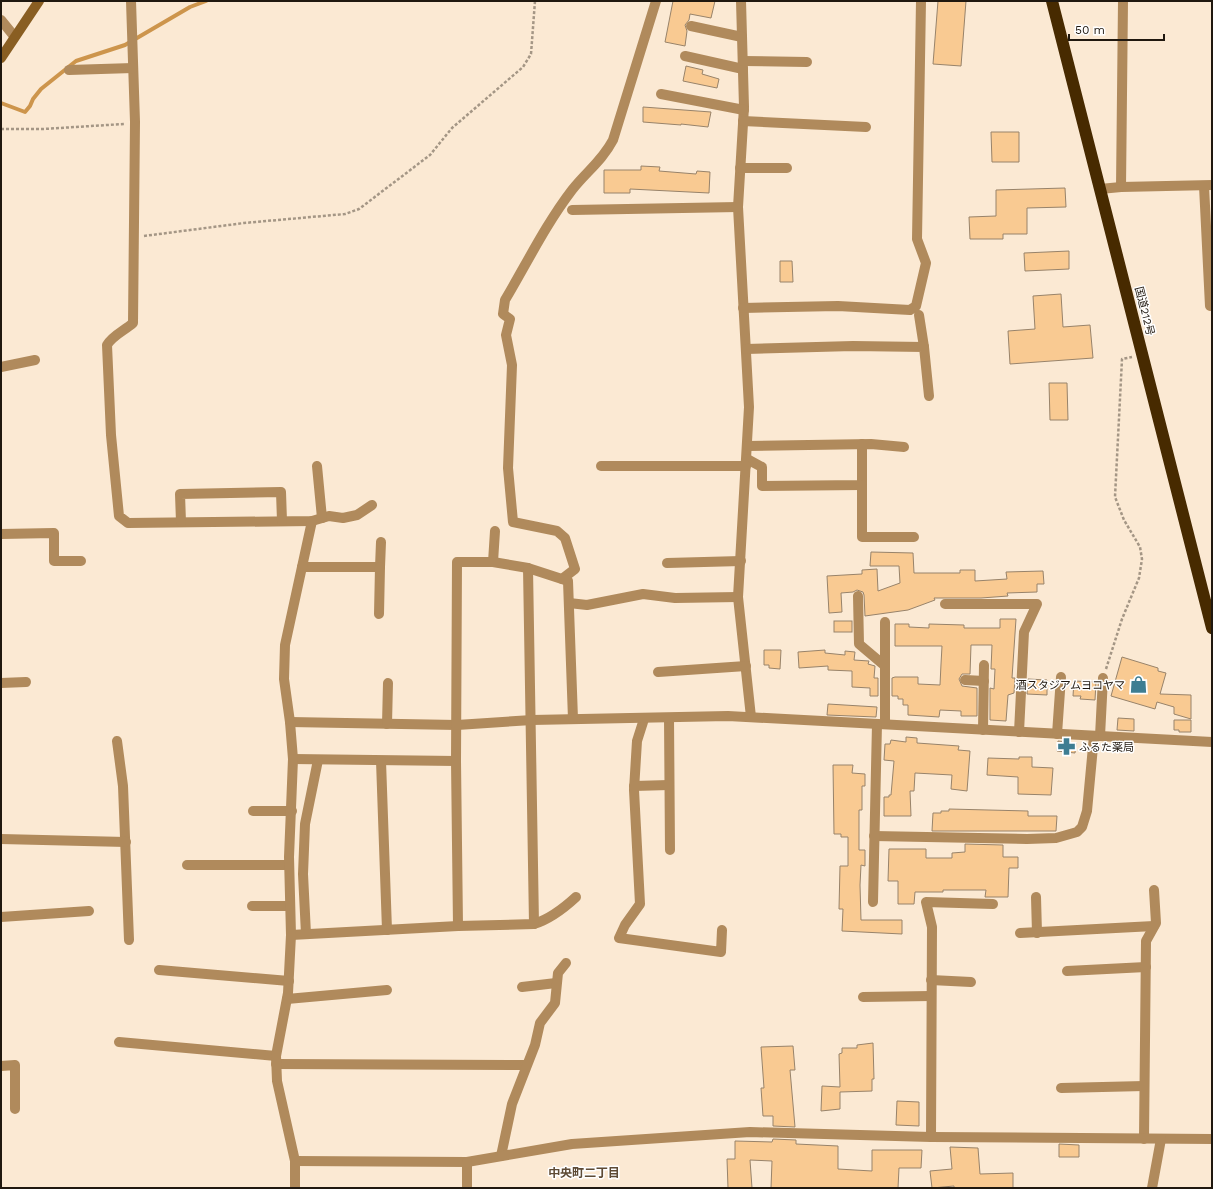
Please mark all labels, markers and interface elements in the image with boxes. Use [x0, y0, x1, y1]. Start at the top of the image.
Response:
scale bar [1069, 16, 1164, 42]
text: 50 m [1075, 23, 1105, 37]
street label: 国道212号 [1132, 285, 1157, 337]
shop icon: 酒スタジアムヨコヤマ [1128, 675, 1148, 695]
place label: 酒スタジアムヨコヤマ [1016, 679, 1125, 692]
pharmacy icon: ふるた薬局 [1056, 737, 1076, 757]
place label: ふるた薬局 [1079, 741, 1134, 754]
district label: 中央町二丁目 [548, 1166, 620, 1180]

